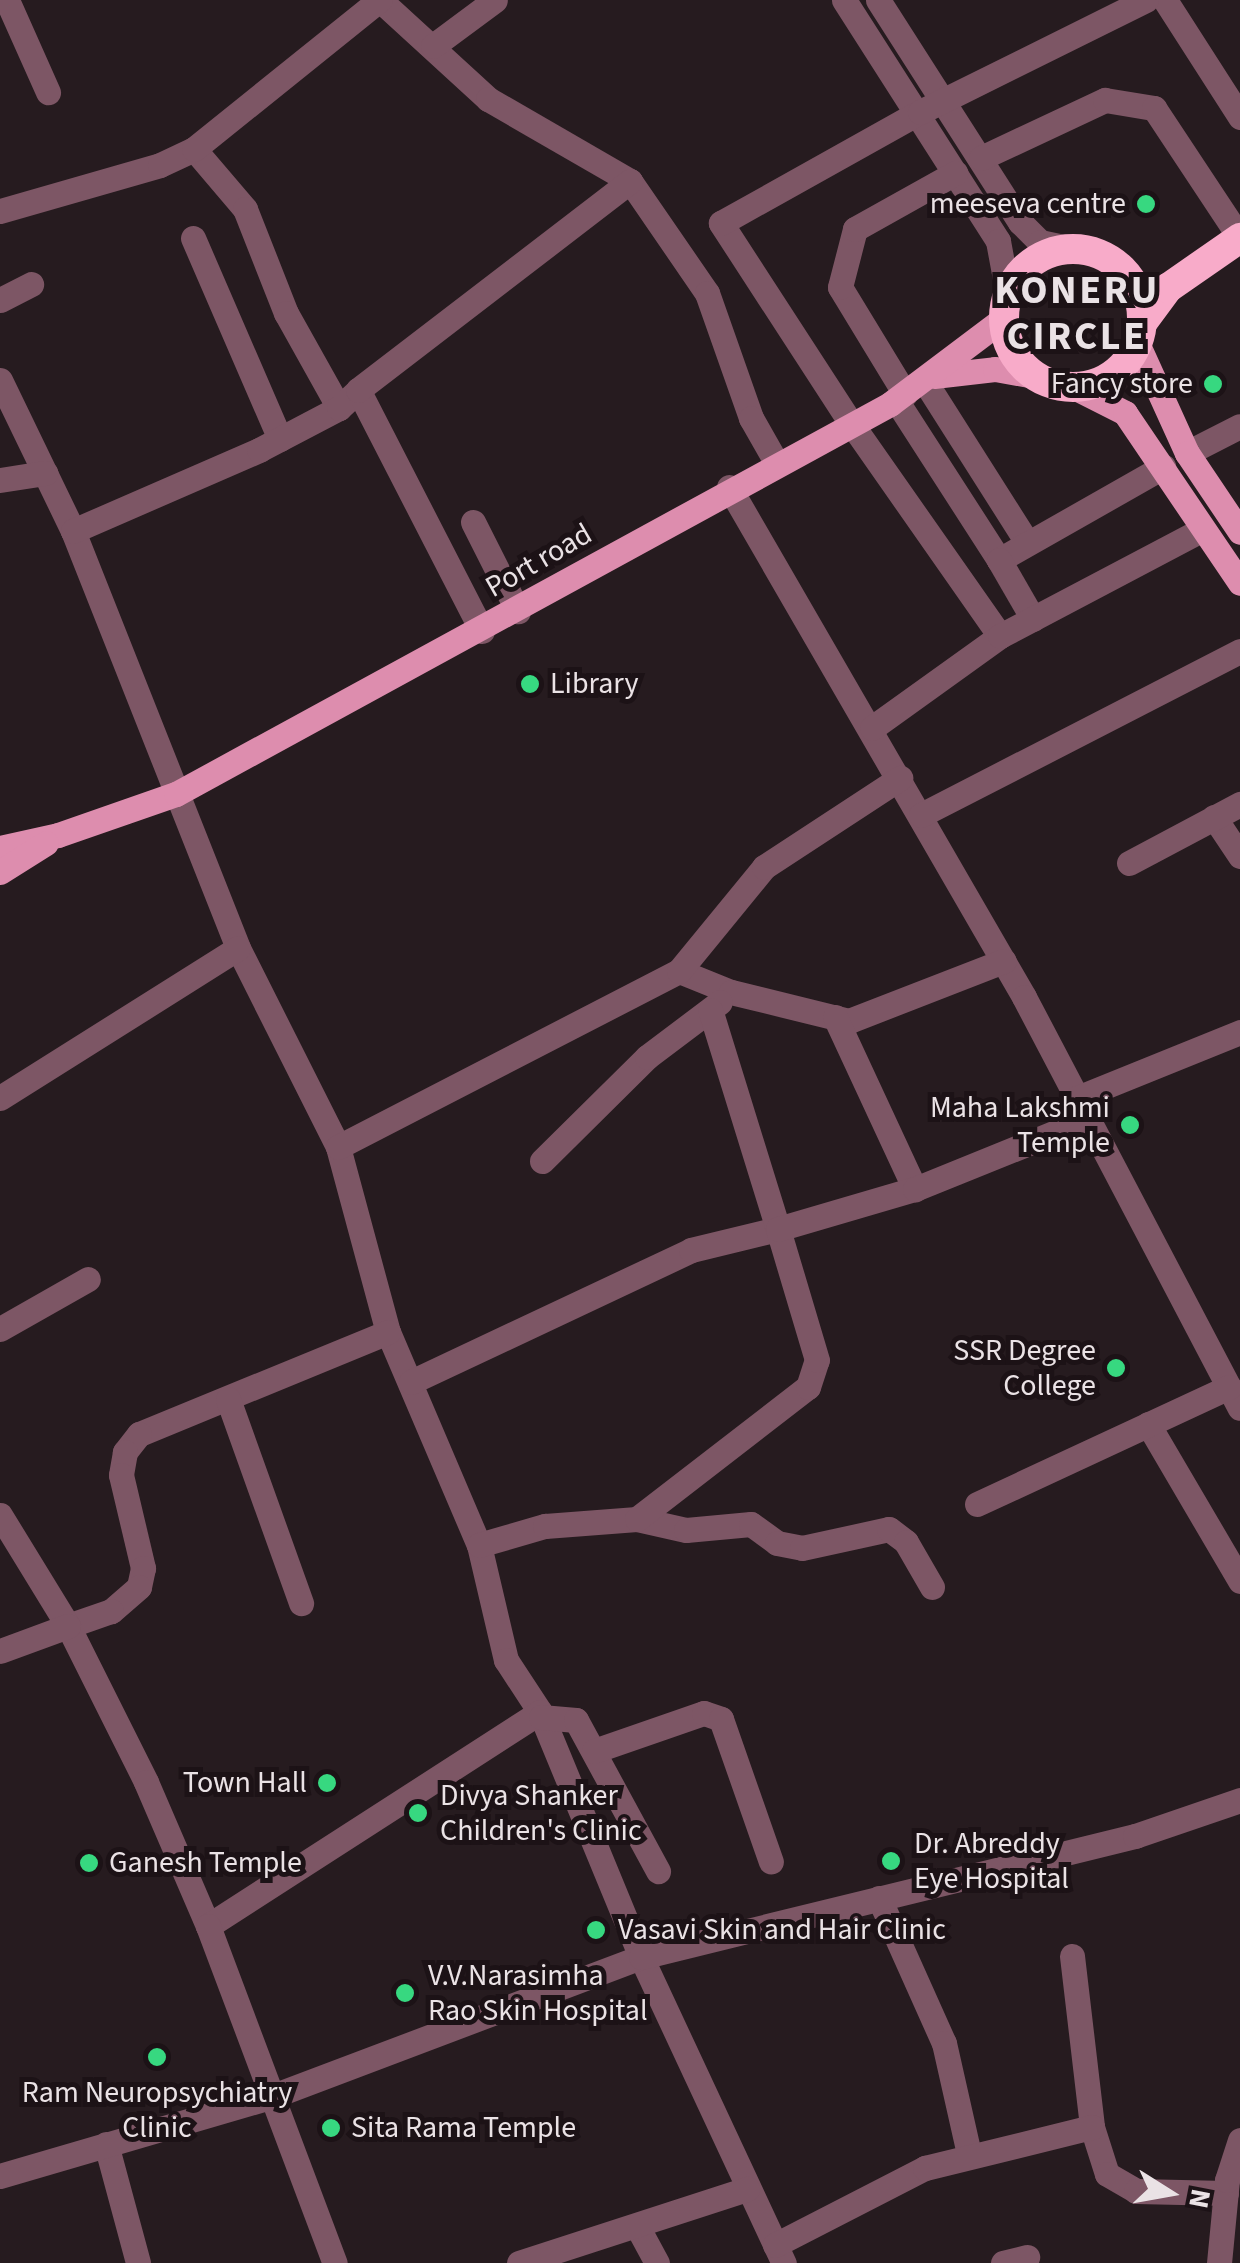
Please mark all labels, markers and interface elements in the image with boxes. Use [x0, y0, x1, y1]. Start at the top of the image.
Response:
place label: meeseva centre [930, 186, 1126, 222]
marker: meeseva centre [1135, 193, 1157, 215]
district label: KONERU CIRCLE [994, 267, 1160, 361]
place label: Fancy store [1051, 366, 1193, 402]
marker: Fancy store [1202, 373, 1224, 395]
street label: Port road [479, 516, 599, 606]
place label: Library [550, 666, 639, 702]
marker: Library [519, 673, 541, 695]
place label: Maha Lakshmi Temple [930, 1090, 1110, 1160]
marker: Maha Lakshmi Temple [1119, 1114, 1141, 1136]
place label: SSR Degree College [953, 1333, 1096, 1404]
marker: SSR Degree College [1105, 1357, 1127, 1379]
place label: Town Hall [183, 1765, 307, 1801]
marker: Town Hall [316, 1772, 338, 1794]
place label: Divya Shanker Children's Clinic [440, 1778, 642, 1848]
marker: Divya Shanker Children's Clinic [405, 1800, 431, 1826]
place label: Dr. Abreddy Eye Hospital [914, 1826, 1069, 1896]
place label: Ganesh Temple [109, 1845, 302, 1881]
marker: Dr. Abreddy Eye Hospital [878, 1848, 904, 1874]
marker: Ganesh Temple [78, 1852, 100, 1874]
place label: Vasavi Skin and Hair Clinic [618, 1912, 946, 1948]
marker: Vasavi Skin and Hair Clinic [583, 1917, 609, 1943]
place label: V.V.Narasimha Rao Skin Hospital [428, 1958, 648, 2028]
marker: V.V.Narasimha Rao Skin Hospital [392, 1980, 418, 2006]
marker: Ram Neuropsychiatry Clinic [144, 2044, 170, 2070]
place label: Ram Neuropsychiatry Clinic [22, 2075, 292, 2146]
place label: Sita Rama Temple [351, 2110, 576, 2146]
marker: Sita Rama Temple [320, 2117, 342, 2139]
north arrow [1120, 2143, 1220, 2243]
text: N [1178, 2186, 1221, 2212]

